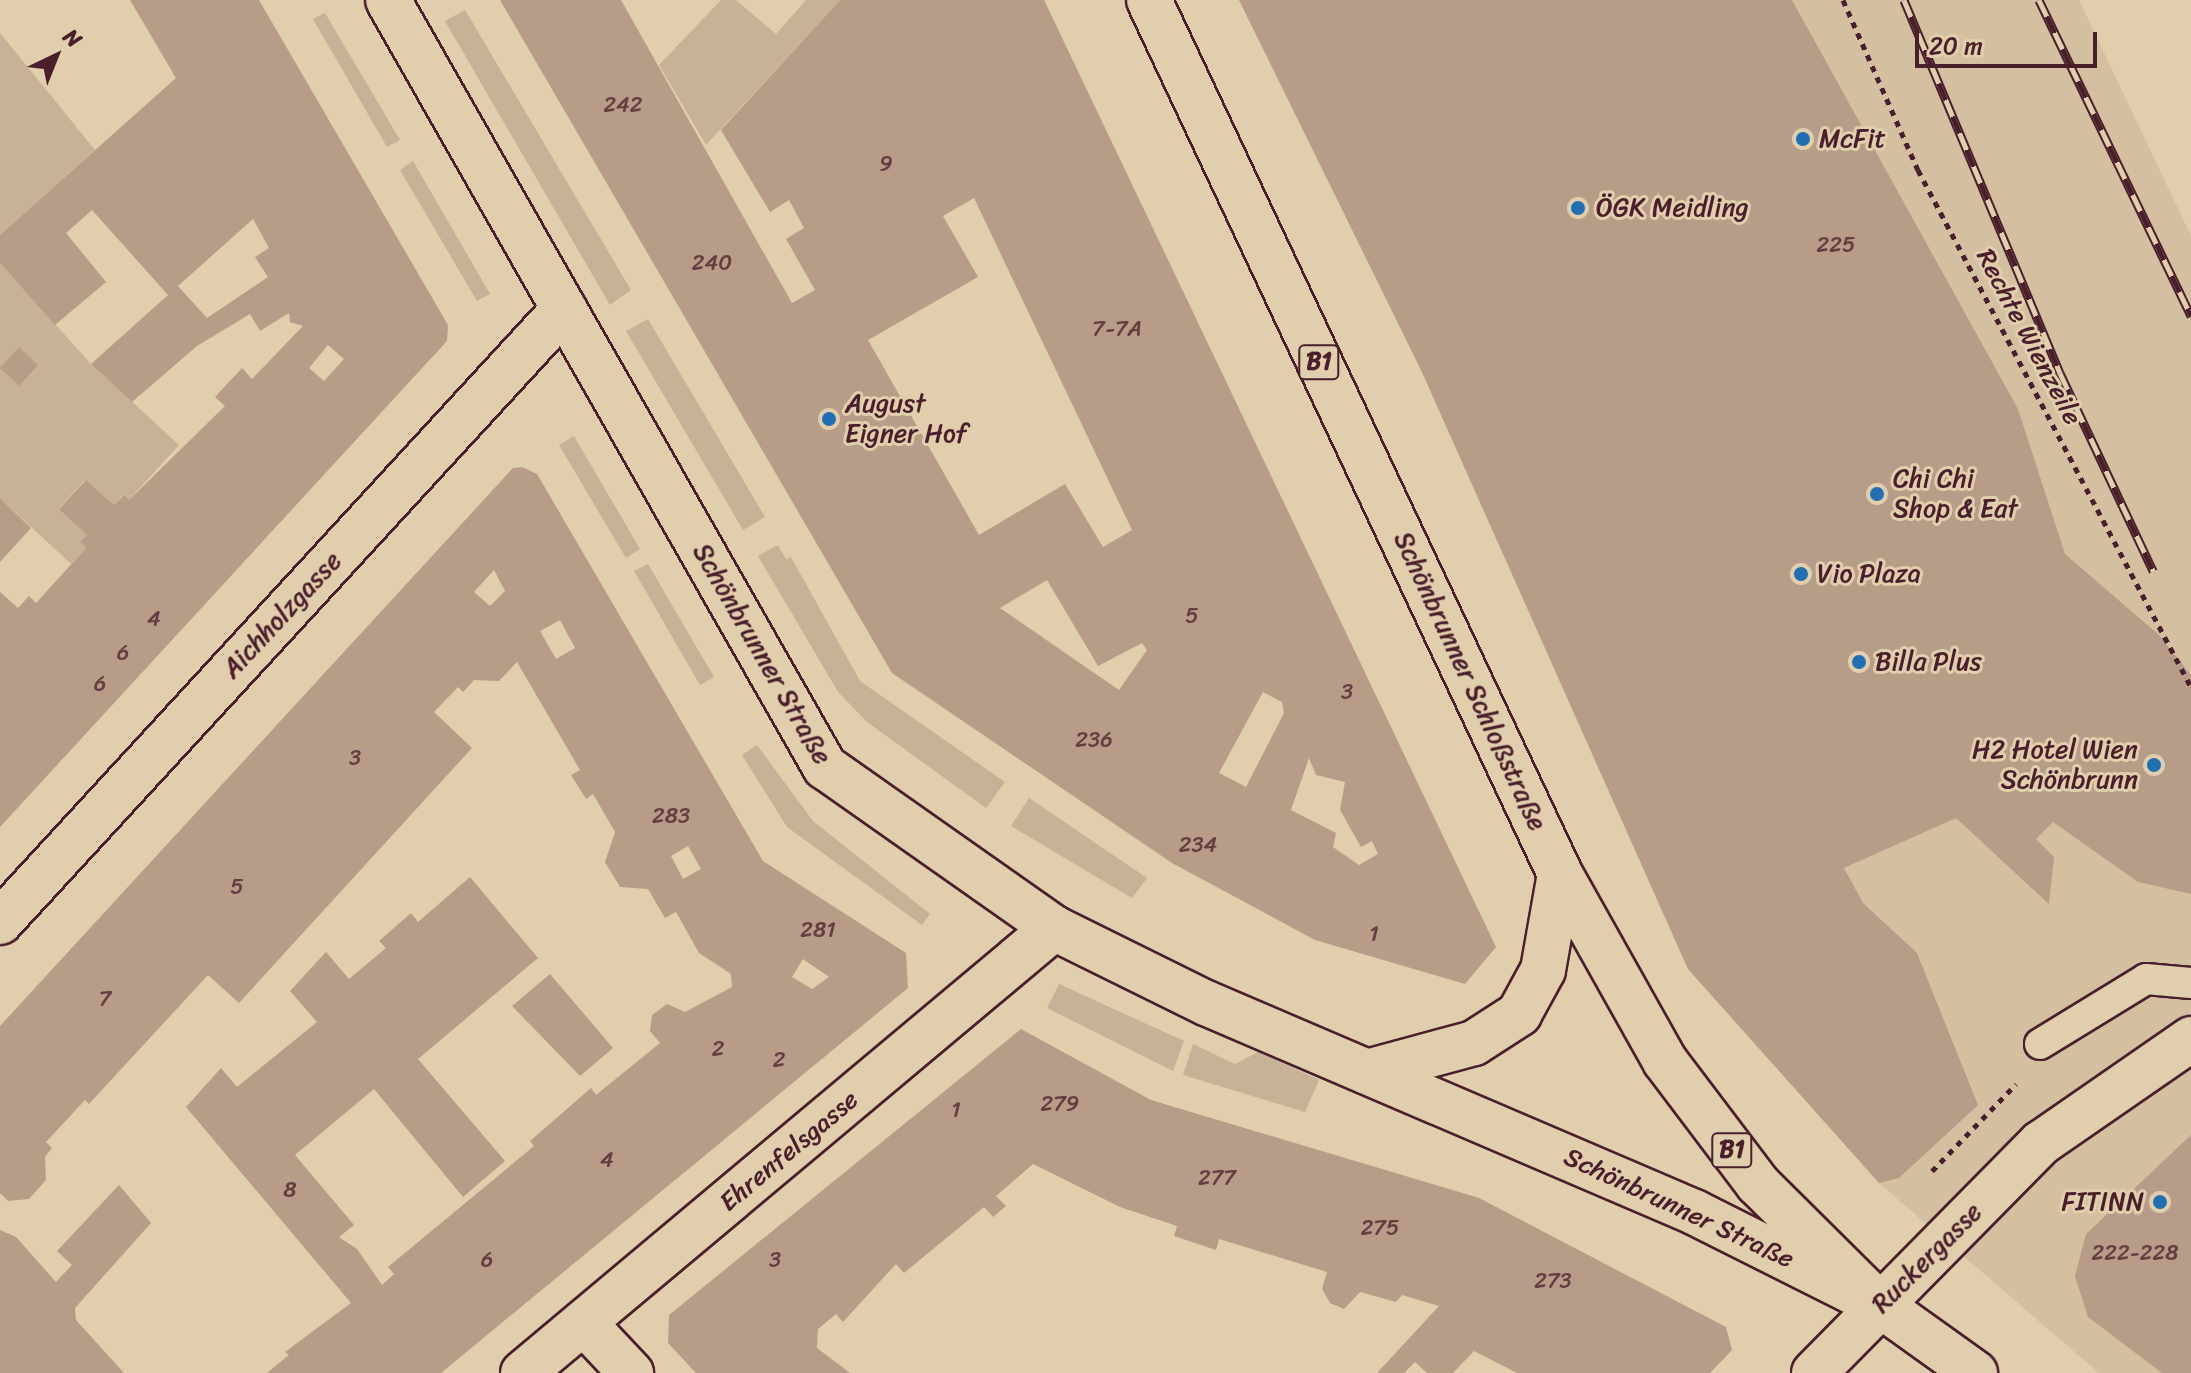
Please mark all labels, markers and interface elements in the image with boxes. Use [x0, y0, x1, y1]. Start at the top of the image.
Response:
north arrow [16, 16, 96, 96]
scale bar [1919, 16, 2101, 66]
text: N [54, 19, 92, 58]
text: 20 m [1929, 25, 1983, 67]
house number: 242 [603, 92, 643, 118]
place label: McFit [1819, 123, 1886, 155]
marker: McFit [1794, 130, 1812, 148]
house number: 9 [879, 151, 893, 177]
place label: ÖGK Meidling [1596, 192, 1749, 224]
marker: ÖGK Meidling [1567, 197, 1589, 219]
house number: 225 [1817, 232, 1855, 258]
street label: Rechte Wienzeile [1970, 244, 2088, 430]
house number: 240 [692, 250, 732, 276]
house number: 7-7A [1092, 316, 1142, 342]
road number: B1 [1297, 342, 1341, 382]
place label: August Eigner Hof [845, 388, 968, 450]
marker: August Eigner Hof [820, 410, 838, 428]
place label: Chi Chi Shop & Eat [1893, 463, 2019, 524]
marker: Chi Chi Shop & Eat [1868, 485, 1886, 503]
street label: Schönbrunner Schloßstraße [1387, 526, 1553, 836]
street label: Schönbrunner Straße [686, 538, 838, 770]
street label: Aichholzgasse [216, 546, 348, 684]
place label: Vio Plaza [1817, 558, 1921, 590]
marker: Vio Plaza [1792, 565, 1810, 583]
house number: 5 [1185, 603, 1199, 629]
house number: 4 [147, 606, 161, 632]
house number: 6 [117, 640, 129, 666]
place label: Billa Plus [1875, 646, 1982, 678]
marker: Billa Plus [1850, 653, 1868, 671]
house number: 6 [94, 671, 106, 697]
house number: 3 [1341, 679, 1353, 705]
house number: 236 [1075, 727, 1113, 753]
place label: H2 Hotel Wien Schönbrunn [1973, 734, 2138, 796]
house number: 3 [349, 745, 361, 771]
marker: H2 Hotel Wien Schönbrunn [2145, 756, 2163, 774]
house number: 283 [652, 803, 690, 829]
house number: 234 [1179, 832, 1217, 858]
house number: 5 [230, 874, 244, 900]
house number: 281 [800, 917, 836, 943]
house number: 1 [1369, 921, 1379, 947]
house number: 7 [99, 986, 111, 1012]
house number: 2 [712, 1036, 724, 1062]
house number: 2 [773, 1047, 785, 1073]
street label: Ehrenfelsgasse [713, 1084, 865, 1218]
house number: 279 [1041, 1091, 1079, 1117]
house number: 1 [951, 1097, 961, 1123]
road number: B1 [1710, 1130, 1754, 1170]
street label: Schönbrunner Straße [1559, 1141, 1799, 1275]
house number: 4 [600, 1147, 614, 1173]
house number: 277 [1198, 1165, 1236, 1191]
house number: 8 [283, 1177, 297, 1203]
place label: FITINN [2061, 1186, 2144, 1218]
marker: FITINN [2151, 1193, 2169, 1211]
street label: Ruckergasse [1866, 1197, 1988, 1319]
house number: 275 [1361, 1215, 1399, 1241]
house number: 222-228 [2092, 1240, 2178, 1266]
house number: 6 [481, 1247, 493, 1273]
house number: 3 [769, 1247, 781, 1273]
house number: 273 [1534, 1268, 1572, 1294]

